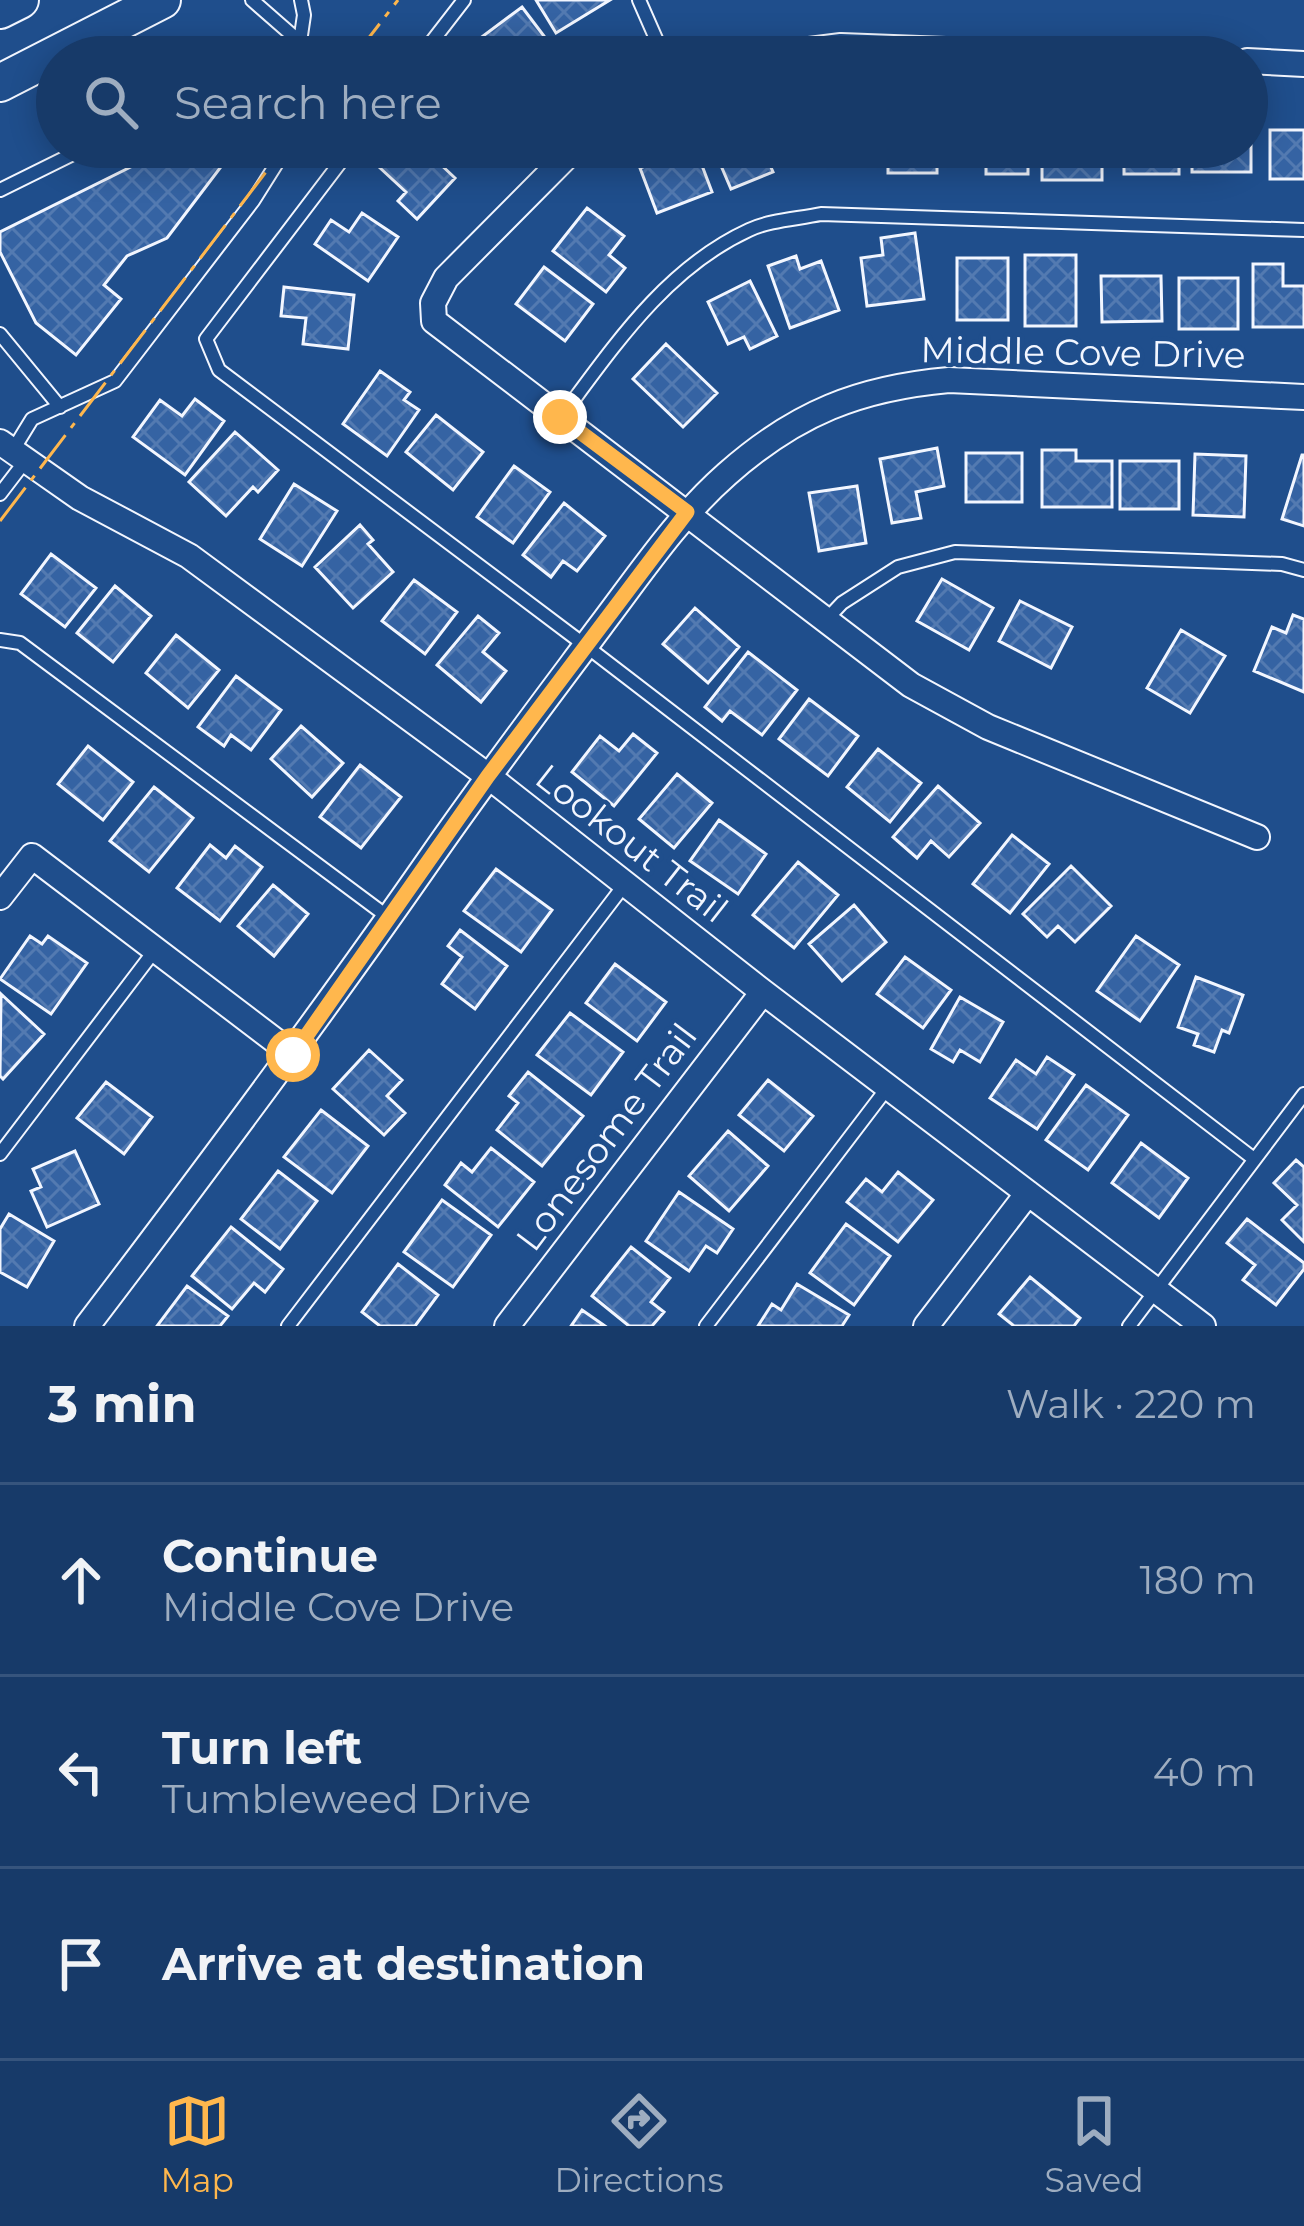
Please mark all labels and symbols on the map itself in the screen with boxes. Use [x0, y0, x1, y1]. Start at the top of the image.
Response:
street label: Middle Cove Drive [920, 327, 1246, 377]
route end [533, 390, 587, 444]
street label: Lookout Trail [527, 754, 737, 932]
street label: Lonesome Trail [506, 1015, 706, 1259]
route start [266, 1028, 320, 1082]

